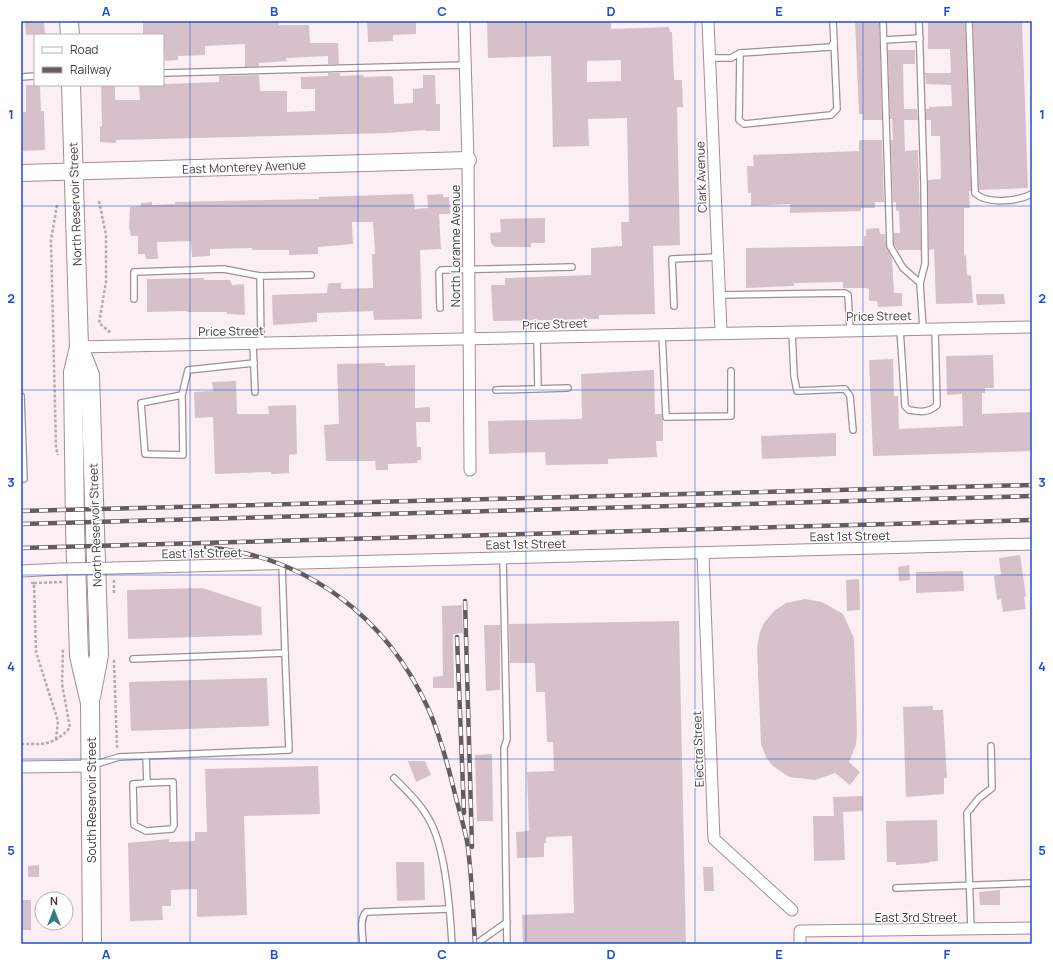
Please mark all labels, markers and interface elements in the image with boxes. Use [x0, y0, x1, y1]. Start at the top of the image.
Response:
text: A [102, 2, 111, 20]
text: B [270, 2, 278, 20]
text: C [437, 2, 447, 20]
text: D [606, 2, 616, 20]
text: E [775, 2, 783, 20]
text: F [944, 2, 951, 20]
legend [34, 34, 164, 86]
text: Road [70, 41, 98, 58]
text: Railway [70, 61, 112, 78]
text: 1 [8, 105, 14, 123]
text: 1 [1039, 105, 1045, 123]
street label: Clark Avenue [691, 141, 711, 213]
street label: North Reservoir Street [64, 142, 86, 266]
street label: East Monterey Avenue [182, 156, 306, 178]
street label: North Loranne Avenue [447, 185, 464, 307]
text: 2 [7, 289, 15, 307]
text: 2 [1038, 289, 1046, 307]
street label: Price Street [846, 307, 912, 325]
street label: Price Street [522, 314, 588, 334]
street label: Price Street [198, 322, 264, 340]
street label: North Reservoir Street [84, 463, 106, 587]
text: 3 [7, 473, 15, 491]
text: 3 [1038, 473, 1046, 491]
street label: East 1st Street [810, 527, 891, 545]
street label: East 1st Street [486, 535, 567, 553]
street label: East 1st Street [162, 544, 243, 562]
text: 4 [7, 657, 15, 675]
text: 4 [1038, 657, 1046, 675]
street label: Electra Street [688, 710, 708, 788]
street label: South Reservoir Street [83, 737, 100, 863]
text: 5 [7, 841, 15, 859]
text: 5 [1038, 841, 1046, 859]
north arrow [34, 891, 74, 931]
text: N [50, 893, 58, 908]
street label: East 3rd Street [875, 909, 957, 926]
text: A [102, 945, 111, 963]
text: B [270, 945, 278, 963]
text: C [437, 945, 447, 963]
text: D [606, 945, 616, 963]
text: E [775, 945, 783, 963]
text: F [944, 945, 951, 963]

